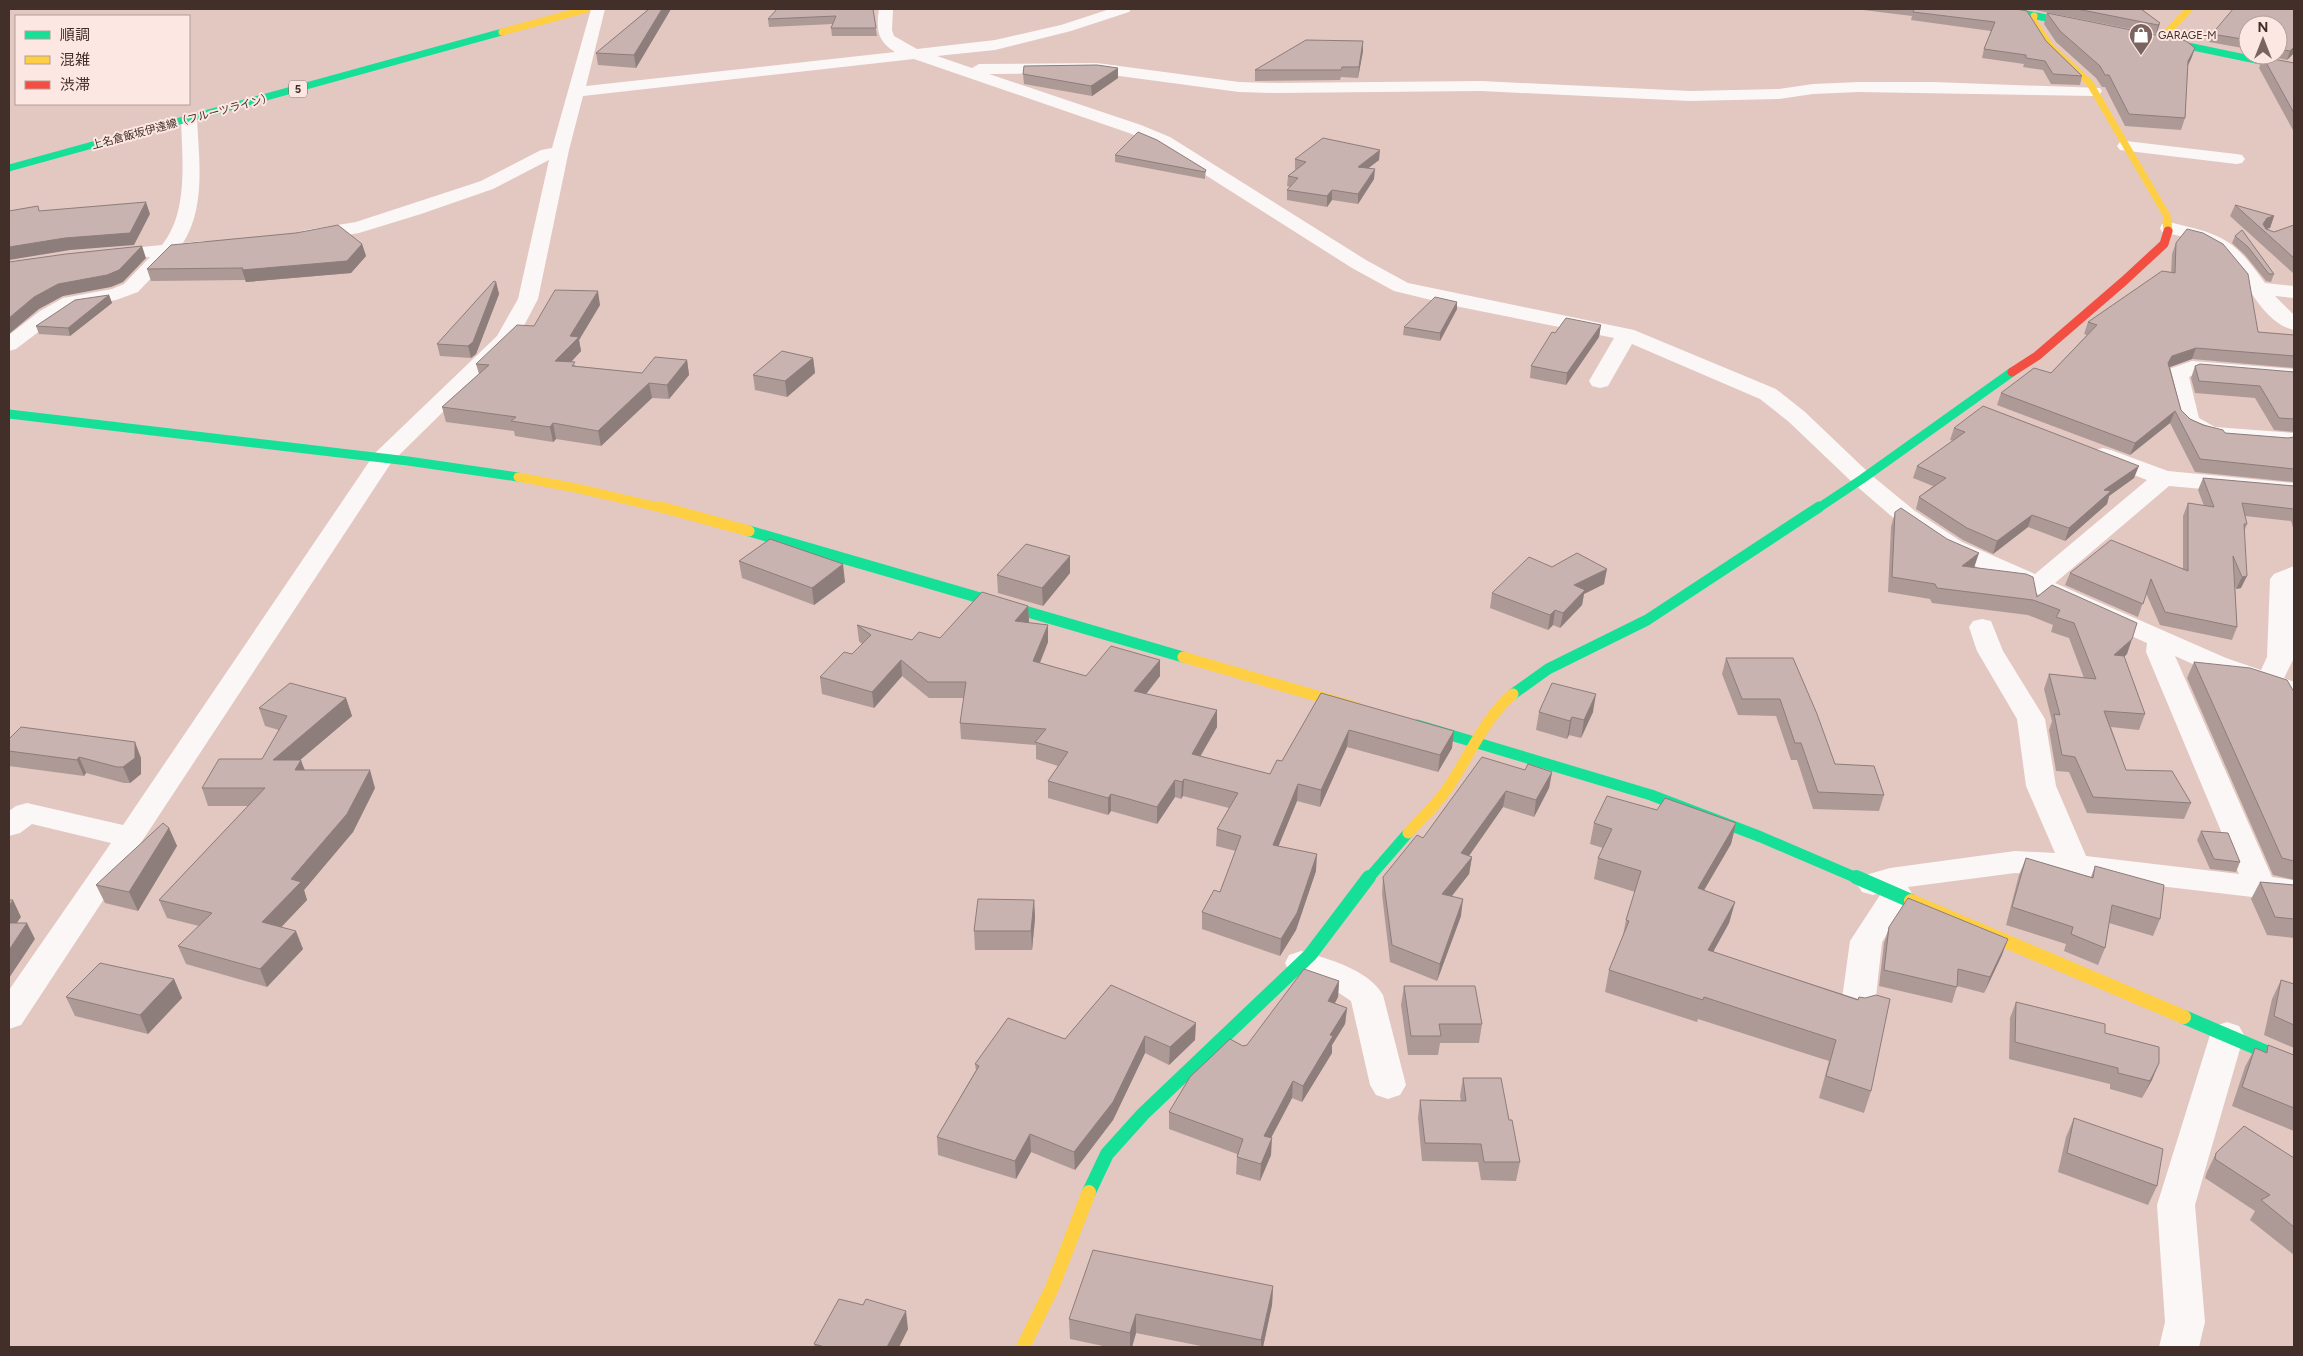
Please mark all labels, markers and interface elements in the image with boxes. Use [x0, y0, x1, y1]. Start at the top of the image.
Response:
legend [15, 15, 190, 105]
north arrow [2238, 15, 2288, 65]
text: N [2258, 19, 2268, 36]
shop icon: GARAGE-M [2128, 22, 2154, 56]
text: 順調 [60, 26, 90, 44]
place label: GARAGE-M [2158, 29, 2217, 42]
text: 混雑 [60, 51, 90, 69]
text: 渋滞 [60, 76, 90, 94]
road number: 5 [289, 80, 307, 98]
street label: 上名倉飯坂伊達線（フルーツライン） [90, 91, 274, 152]

